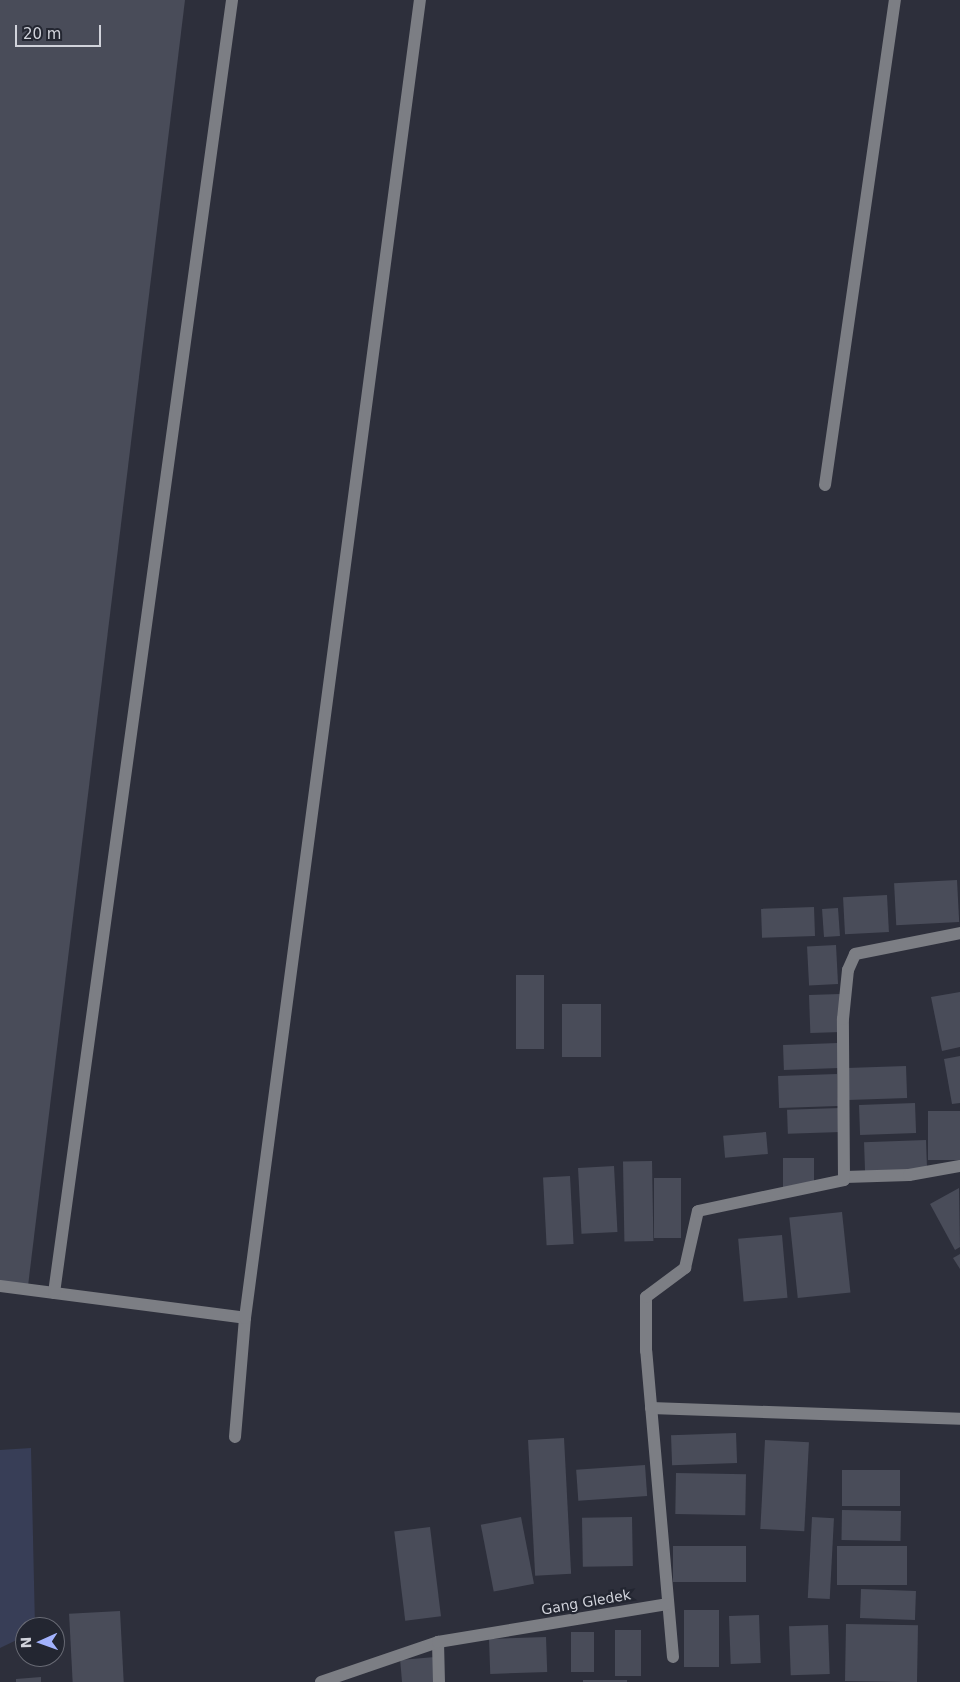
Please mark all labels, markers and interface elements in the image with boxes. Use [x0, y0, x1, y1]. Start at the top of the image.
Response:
scale bar [18, 15, 104, 47]
text: 20 m [23, 25, 61, 43]
street label: Gang Gledek [540, 1586, 632, 1618]
north arrow [15, 1617, 65, 1667]
text: N [18, 1636, 34, 1649]

